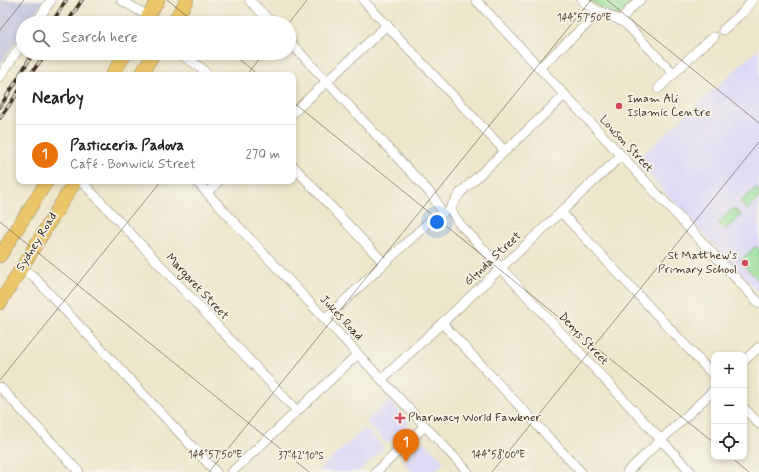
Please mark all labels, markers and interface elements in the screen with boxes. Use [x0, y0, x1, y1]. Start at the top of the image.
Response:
text: 144°57'50"E [557, 11, 611, 25]
search box [16, 16, 296, 60]
icon: search [30, 27, 52, 49]
text: Search here [62, 28, 138, 48]
text: Nearby [32, 87, 84, 109]
place label: Imam Ali Islamic Centre [627, 91, 710, 121]
marker: Imam Ali Islamic Centre [614, 101, 624, 111]
street label: Lowson Street [596, 112, 657, 176]
text: Pasticceria Padova [70, 136, 184, 156]
text: 1 [42, 146, 48, 163]
text: 270 m [245, 146, 280, 163]
text: Café · Bonwick Street [70, 156, 196, 173]
street label: Sydney Road [13, 210, 61, 274]
your location [427, 212, 447, 232]
street label: Glynda Street [461, 228, 525, 290]
place label: St Matthew's Primary School [658, 248, 738, 278]
street label: Margaret Street [162, 250, 232, 324]
marker: St Matthew's Primary School [740, 258, 750, 268]
street label: Jukes Road [316, 292, 366, 344]
street label: Denys Street [554, 309, 612, 369]
map controls [711, 352, 747, 460]
button: + [711, 352, 747, 388]
button: − [711, 388, 747, 424]
place label: Pharmacy World Fawkner [408, 410, 541, 426]
marker: Pharmacy World Fawkner [395, 413, 405, 423]
button: locate [711, 424, 747, 460]
pin: 1 [393, 429, 419, 462]
text: 144°57'50"E [188, 448, 242, 462]
text: 144°58'00"E [471, 448, 525, 462]
text: 37°42'10"S [278, 449, 324, 463]

